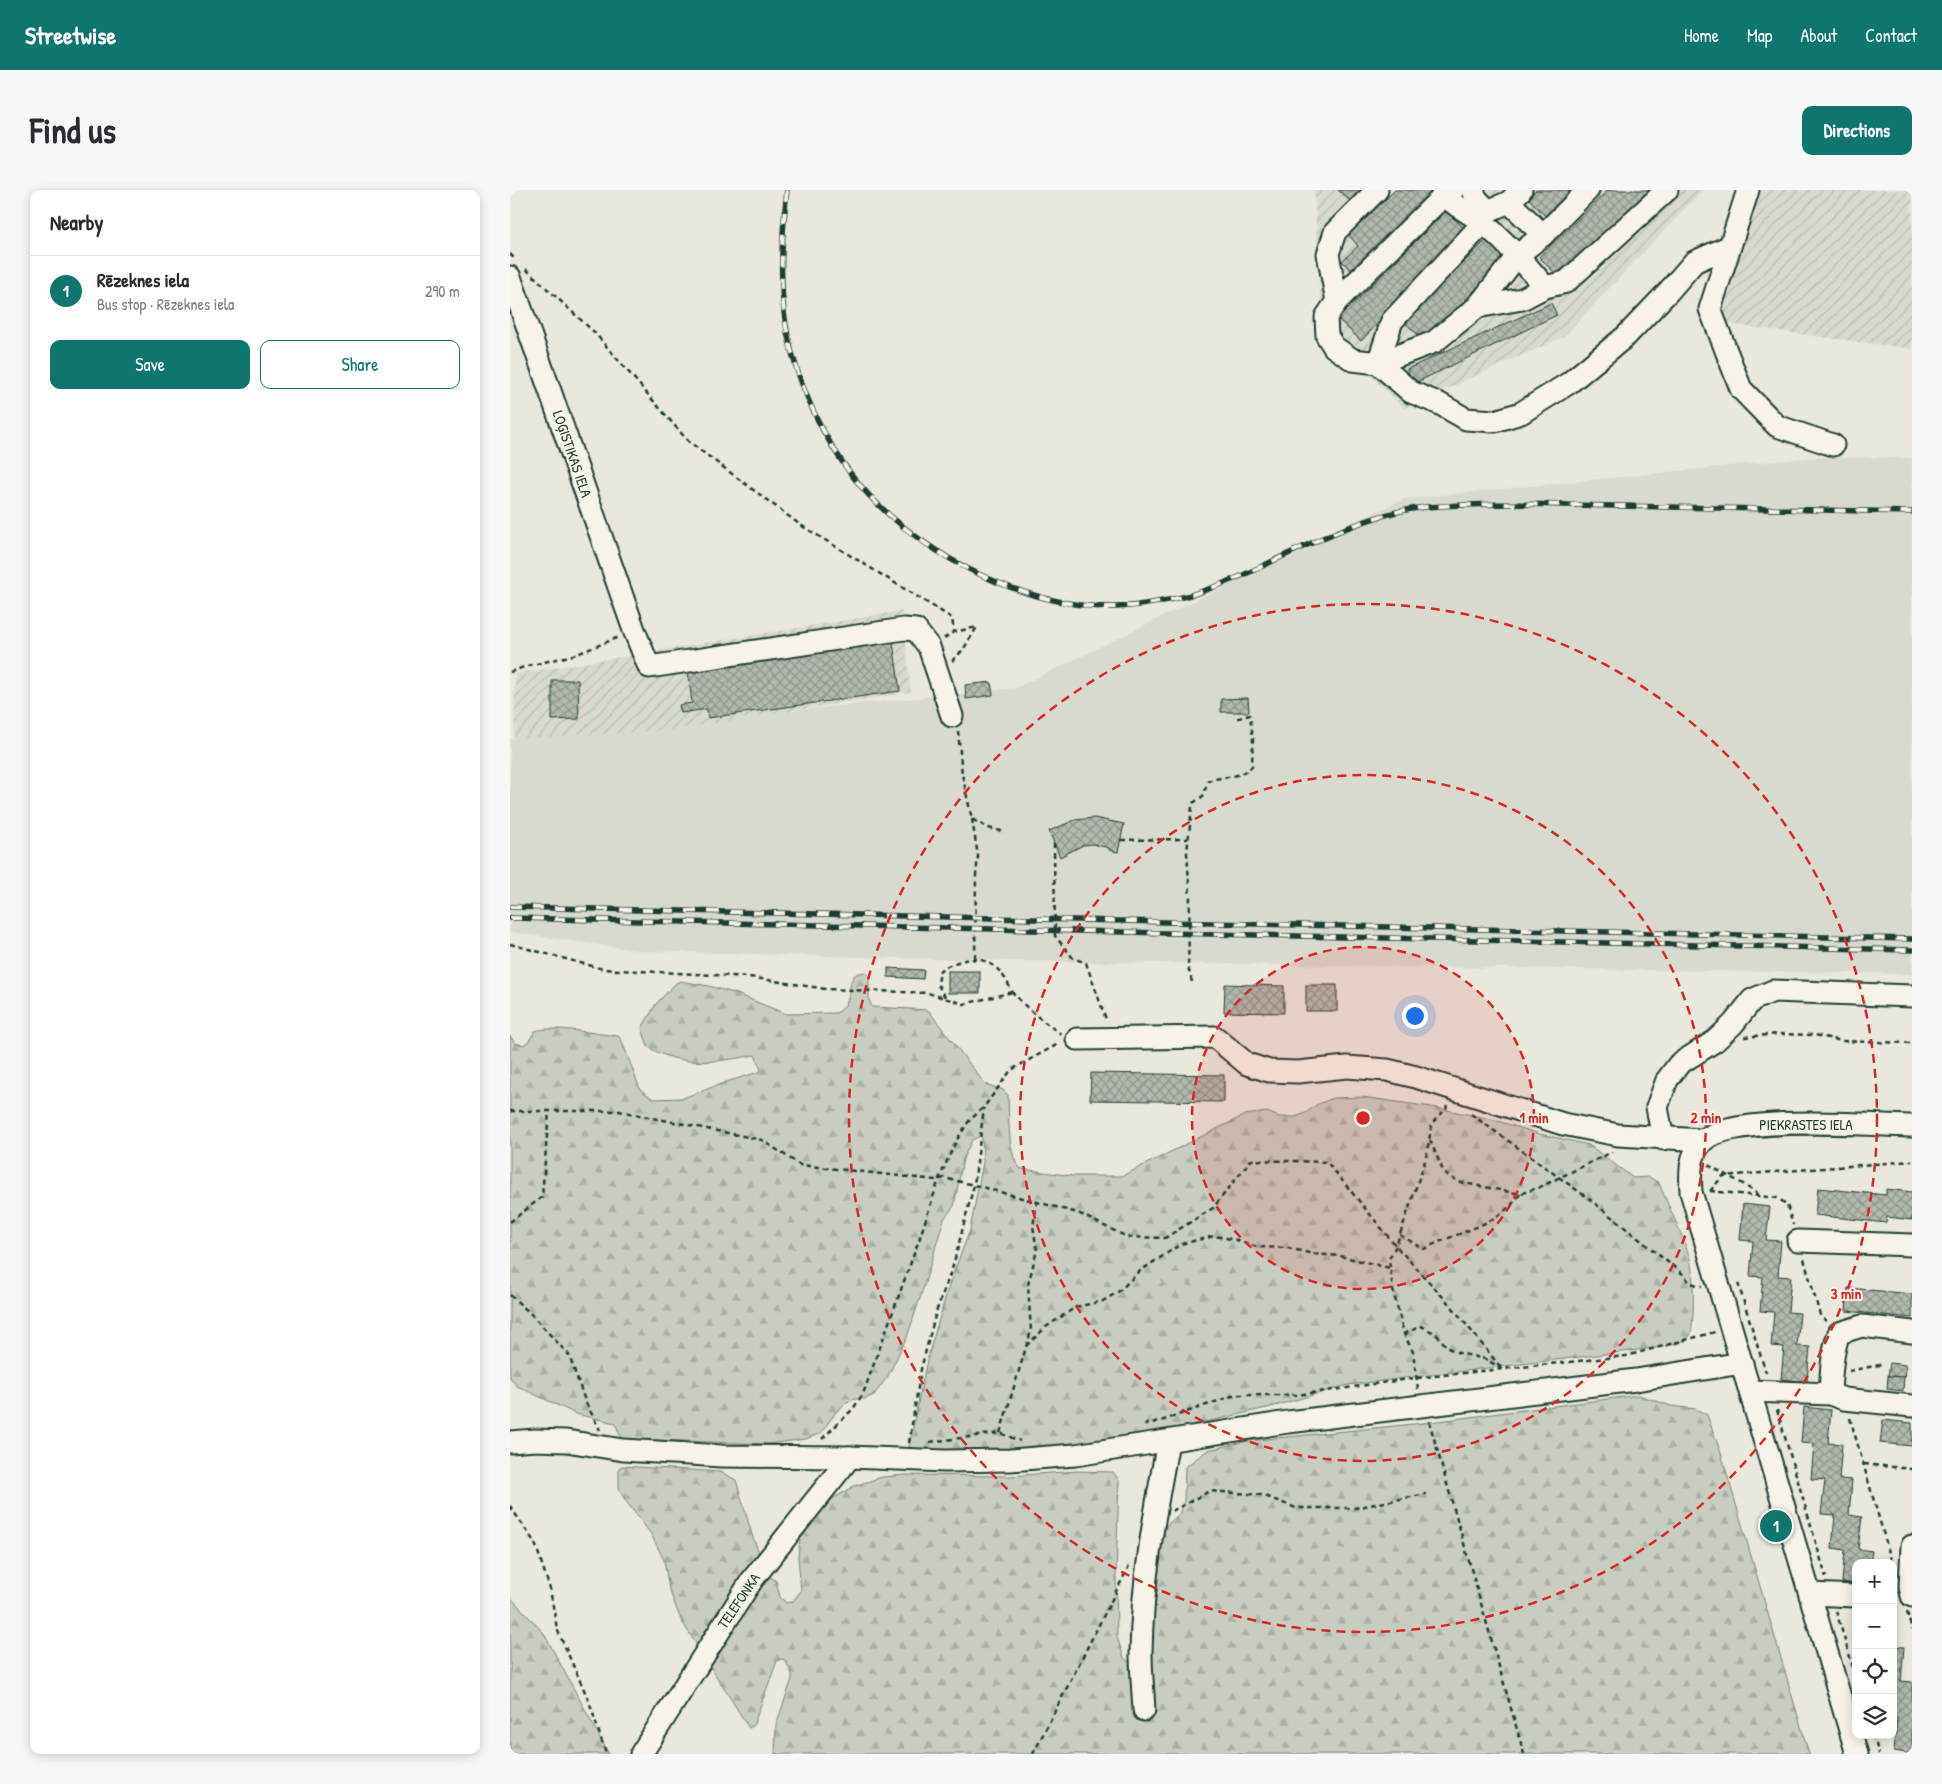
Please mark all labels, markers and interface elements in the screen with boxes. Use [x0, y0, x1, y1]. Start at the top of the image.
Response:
text: Streetwise [25, 19, 116, 51]
text: Home [1684, 23, 1719, 48]
text: Map [1747, 23, 1772, 48]
text: About [1800, 23, 1837, 48]
text: Contact [1865, 23, 1917, 48]
button: Directions [1802, 106, 1912, 155]
text: Find us [30, 107, 116, 154]
text: Nearby [50, 208, 103, 237]
text: Rēzeknes iela [97, 267, 189, 293]
text: 1 [63, 280, 69, 302]
text: 290 m [425, 280, 460, 302]
text: Bus stop · Rēzeknes iela [97, 293, 234, 315]
button: Save [50, 340, 250, 389]
button: Share [260, 340, 460, 389]
street label: LOĢISTIKAS IELA [548, 408, 597, 501]
your location [1402, 1003, 1428, 1029]
text: 1 min [1519, 1107, 1549, 1128]
text: 2 min [1691, 1107, 1722, 1128]
centre of rings [1354, 1109, 1372, 1127]
street label: PIEKRASTES IELA [1759, 1114, 1853, 1135]
text: 3 min [1831, 1283, 1861, 1304]
pin: 1 [1760, 1507, 1792, 1545]
map controls [1852, 1559, 1897, 1739]
button: + [1852, 1559, 1897, 1604]
street label: TELEFONKA [712, 1568, 765, 1633]
button: − [1852, 1604, 1897, 1649]
button: locate [1852, 1649, 1897, 1694]
button: layers [1852, 1694, 1897, 1739]

